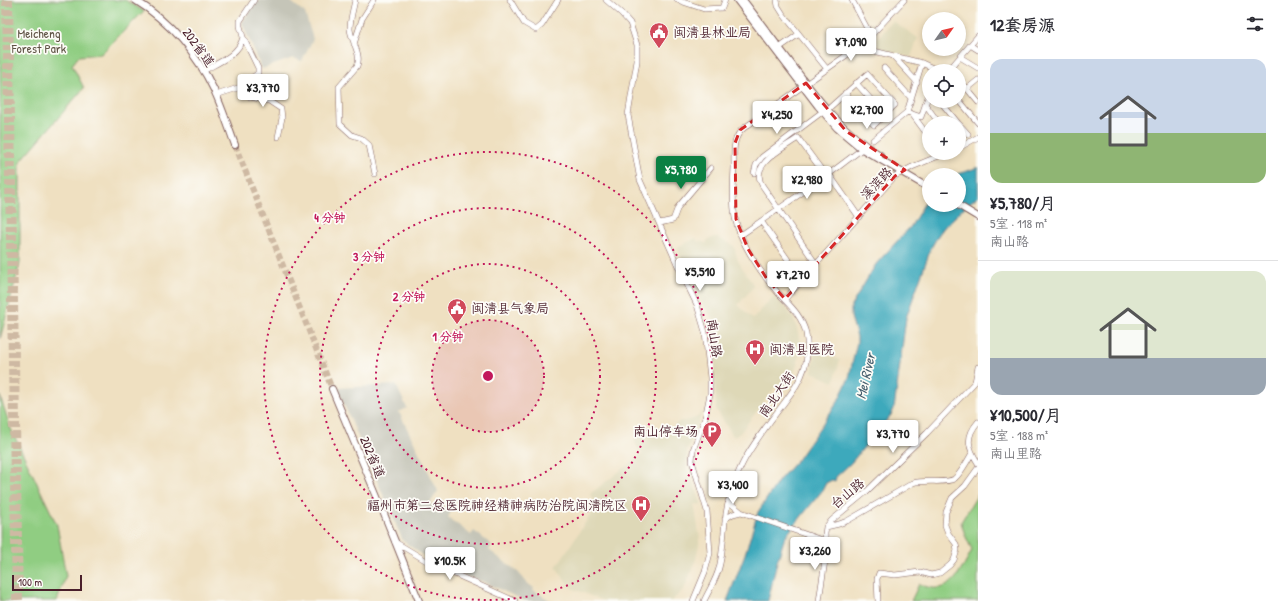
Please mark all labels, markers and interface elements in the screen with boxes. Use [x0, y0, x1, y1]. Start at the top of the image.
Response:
north arrow [922, 12, 966, 56]
map controls [922, 12, 966, 212]
text: 12套房源 [990, 13, 1055, 36]
icon: filters [1244, 13, 1266, 35]
public building icon: 闽清县林业局 [648, 21, 670, 49]
place label: 闽清县林业局 [673, 23, 751, 41]
park label: Meicheng Forest Park [11, 24, 67, 57]
street label: 202省道 [179, 24, 219, 70]
pin: ¥7,090 [818, 28, 884, 62]
text: ¥7,090 [835, 32, 867, 50]
button: locate [922, 64, 966, 108]
pin: ¥3,770 [230, 74, 296, 108]
text: ¥3,770 [246, 78, 280, 96]
icon: home [1092, 85, 1164, 157]
pin: ¥2,700 [834, 96, 900, 130]
text: ¥2,700 [851, 100, 883, 118]
pin: ¥4,250 [744, 101, 810, 135]
text: ¥4,250 [762, 105, 792, 123]
button: + [922, 116, 966, 160]
pin: ¥5,780 [648, 156, 714, 190]
text: ¥5,780 [665, 160, 697, 178]
street label: 溪滨路 [856, 163, 896, 203]
pin: ¥2,980 [774, 166, 840, 200]
button: − [922, 168, 966, 212]
text: ¥2,980 [792, 170, 822, 188]
text: ¥5,780/月 [990, 191, 1056, 214]
text: 4 分钟 [314, 209, 346, 226]
text: 5室 · 118 m² [990, 214, 1047, 232]
text: 南山路 [990, 232, 1029, 250]
text: 3 分钟 [353, 248, 385, 265]
pin: ¥5,510 [667, 258, 733, 292]
pin: ¥7,270 [760, 261, 826, 295]
text: ¥5,510 [685, 262, 715, 280]
text: ¥7,270 [776, 265, 810, 283]
text: 2 分钟 [393, 288, 425, 305]
public building icon: 闽清县气象局 [446, 297, 468, 325]
icon: home [1092, 297, 1164, 369]
place label: 闽清县气象局 [471, 299, 549, 317]
street label: 南山路 [703, 317, 727, 359]
text: 1 分钟 [432, 328, 464, 345]
hospital icon: 闽清县医院 [744, 338, 766, 366]
place label: 闽清县医院 [769, 340, 834, 358]
water label: Mei River [851, 350, 880, 401]
street label: 南北大街 [754, 367, 798, 421]
centre of rings [481, 369, 495, 383]
text: ¥10,500/月 [990, 403, 1062, 426]
parking icon: 南山停车场 [701, 420, 723, 448]
pin: ¥3,770 [860, 420, 926, 454]
place label: 南山停车场 [633, 422, 698, 440]
text: ¥3,770 [876, 424, 910, 442]
text: 5室 · 188 m² [990, 426, 1048, 444]
street label: 202省道 [356, 433, 390, 481]
text: 南山里路 [990, 444, 1042, 462]
pin: ¥3,400 [700, 471, 766, 505]
street label: 台山路 [826, 474, 868, 512]
text: ¥3,400 [717, 475, 749, 493]
hospital icon: 福州市第二总医院神经精神病防治院闽清院区 [630, 494, 652, 522]
place label: 福州市第二总医院神经精神病防治院闽清院区 [367, 496, 627, 514]
pin: ¥3,260 [782, 537, 848, 571]
text: ¥3,260 [799, 541, 831, 559]
pin: ¥10.5K [417, 547, 483, 581]
text: ¥10.5K [434, 551, 466, 569]
scale bar [12, 573, 82, 592]
text: 100 m [18, 575, 42, 589]

